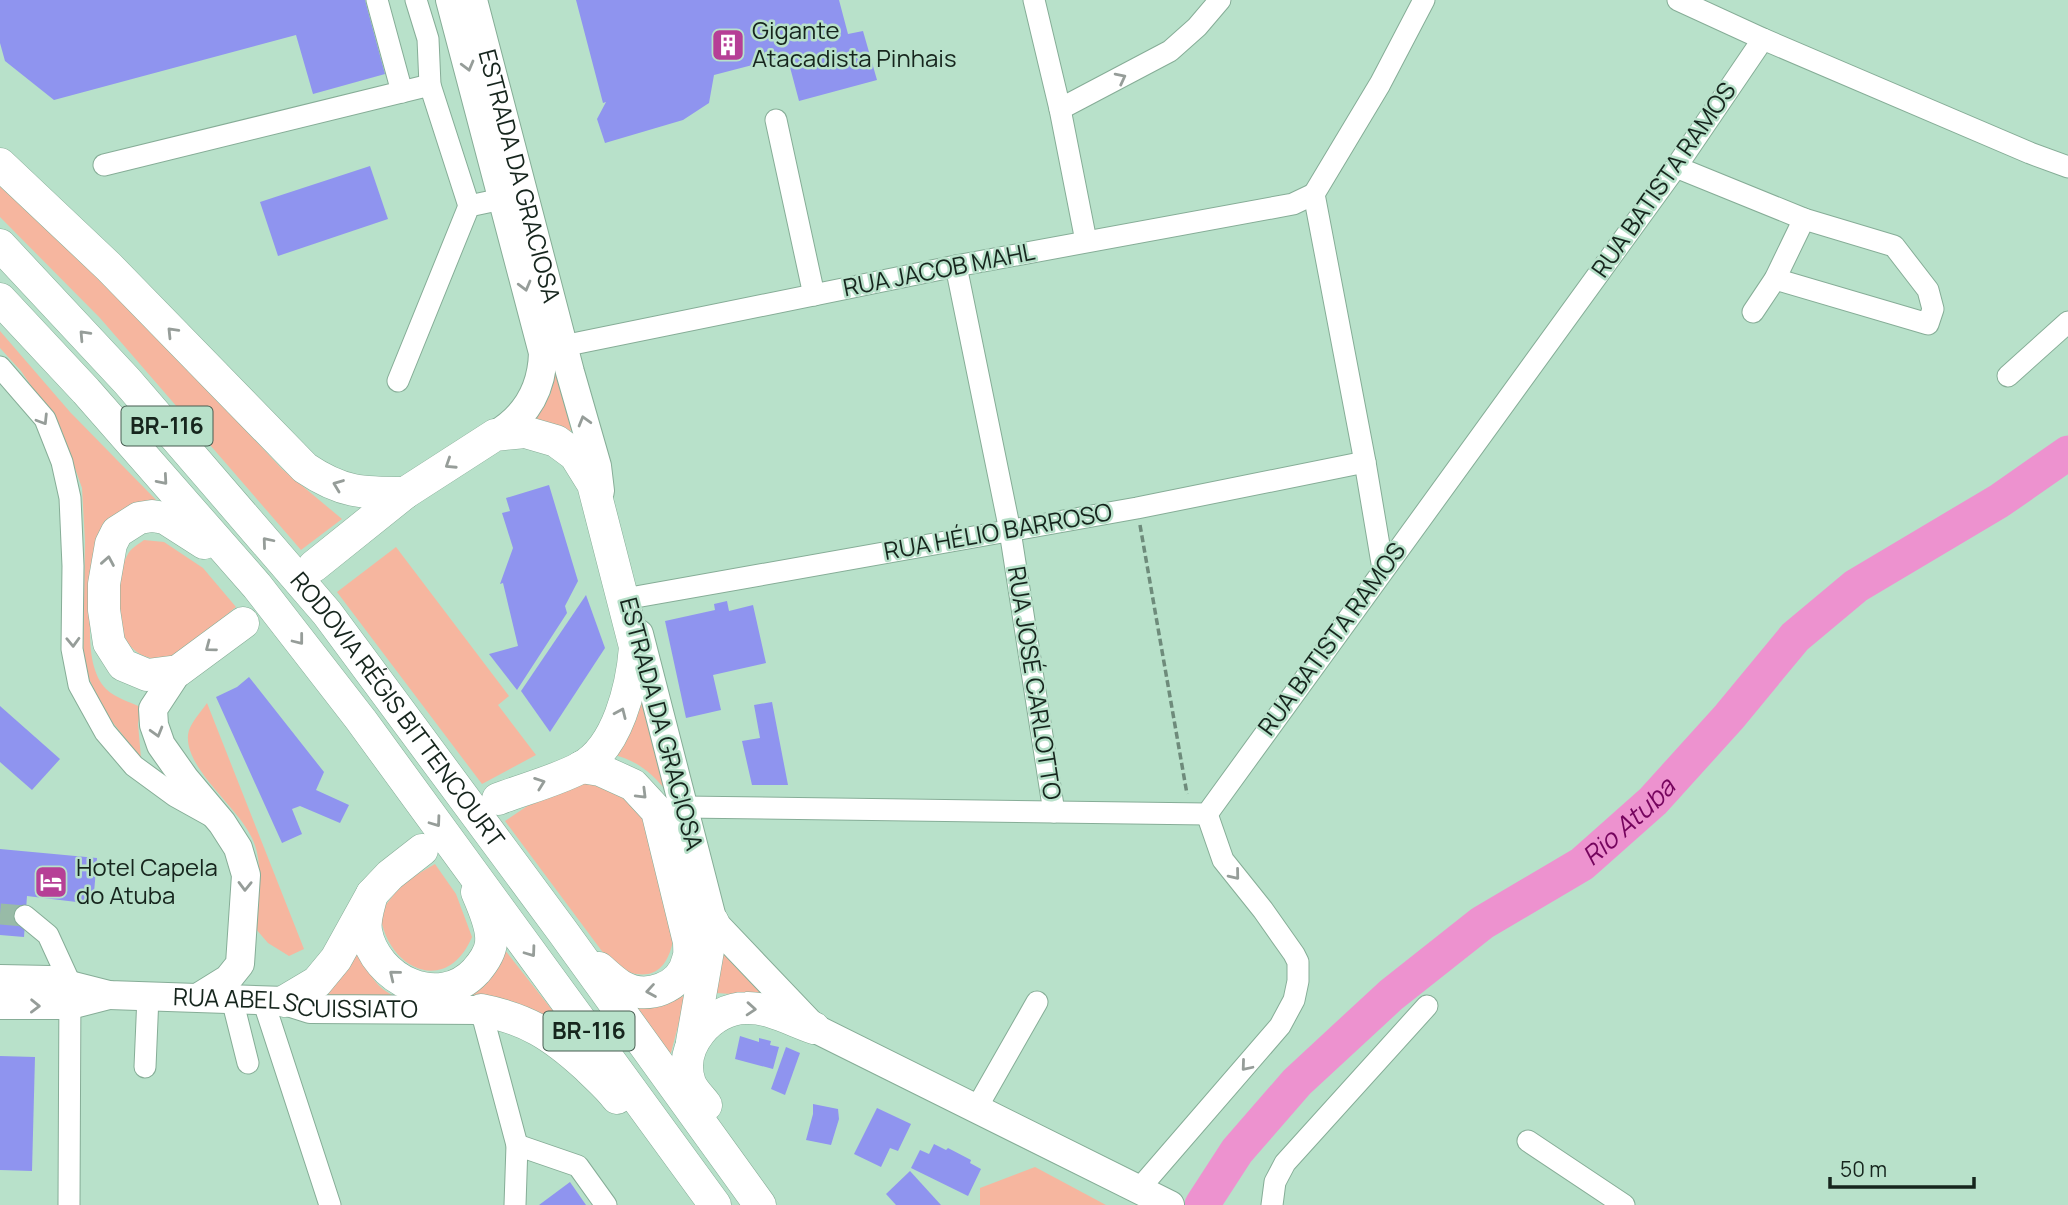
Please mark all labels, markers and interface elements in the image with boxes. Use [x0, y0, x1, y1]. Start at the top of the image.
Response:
place label: Gigante Atacadista Pinhais [752, 13, 957, 74]
building icon: Gigante Atacadista Pinhais [709, 26, 747, 64]
street label: ESTRADA DA GRACIOSA [471, 45, 569, 306]
one-way arrow [460, 60, 474, 72]
one-way arrow [1113, 72, 1126, 86]
street label: RUA BATISTA RAMOS [1583, 75, 1743, 283]
street label: RUA JACOB MAHL [840, 234, 1037, 303]
one-way arrow [517, 280, 531, 292]
one-way arrow [168, 327, 181, 340]
one-way arrow [80, 330, 92, 343]
road number: BR-116 [122, 406, 212, 446]
one-way arrow [35, 412, 48, 425]
one-way arrow [578, 415, 593, 427]
one-way arrow [445, 456, 458, 469]
one-way arrow [155, 472, 167, 485]
one-way arrow [333, 480, 345, 494]
street label: RUA HÉLIO BARROSO [881, 494, 1114, 567]
street label: RUA BATISTA RAMOS [1250, 535, 1412, 741]
one-way arrow [263, 538, 275, 551]
one-way arrow [100, 555, 115, 567]
street label: RODOVIA RÉGIS BITTENCOURT [284, 564, 513, 854]
street label: RUA JOSÉ CARLOTTO [1001, 564, 1070, 802]
street label: ESTRADA DA GRACIOSA [613, 593, 712, 854]
one-way arrow [290, 632, 303, 645]
one-way arrow [65, 637, 81, 648]
one-way arrow [205, 639, 218, 651]
one-way arrow [613, 708, 627, 720]
one-way arrow [148, 725, 163, 737]
water label: Rio Atuba [1574, 768, 1684, 873]
one-way arrow [533, 777, 545, 791]
one-way arrow [634, 786, 647, 799]
one-way arrow [428, 814, 440, 826]
place label: Hotel Capela do Atuba [76, 850, 218, 911]
hotel icon: Hotel Capela do Atuba [32, 863, 70, 901]
one-way arrow [1227, 868, 1240, 880]
one-way arrow [237, 881, 253, 891]
one-way arrow [523, 944, 535, 957]
one-way arrow [390, 970, 402, 983]
street label: RUA ABEL SCUISSIATO [172, 979, 418, 1025]
one-way arrow [645, 983, 656, 998]
one-way arrow [30, 998, 41, 1014]
one-way arrow [746, 1001, 757, 1016]
road number: BR-116 [544, 1012, 634, 1050]
one-way arrow [1242, 1057, 1254, 1070]
scale bar [1830, 1146, 1974, 1190]
text: 50 m [1840, 1155, 1887, 1183]

